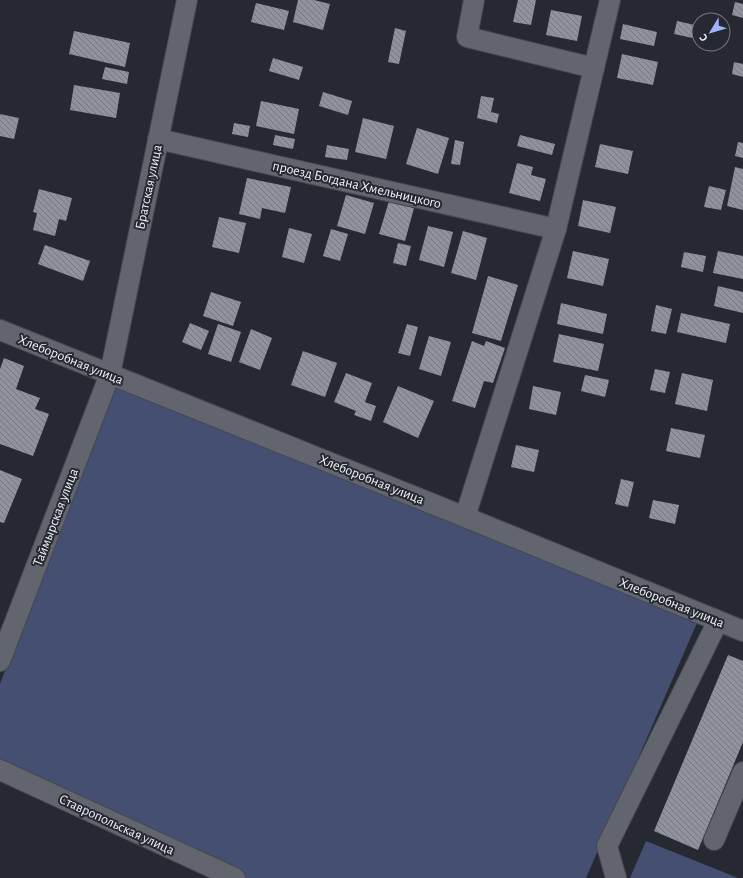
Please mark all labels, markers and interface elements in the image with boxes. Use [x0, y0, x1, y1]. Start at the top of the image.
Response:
north arrow [691, 12, 731, 52]
text: С [697, 32, 710, 44]
street label: Братская улица [133, 143, 165, 231]
street label: проезд Богдана Хмельницкого [271, 159, 443, 211]
street label: Хлеборобная улица [16, 333, 126, 388]
street label: Хлеборобная улица [317, 453, 427, 508]
street label: Таймырская улица [31, 466, 81, 568]
street label: Хлеборобная улица [617, 576, 727, 631]
street label: Ставропольская улица [57, 792, 177, 858]

